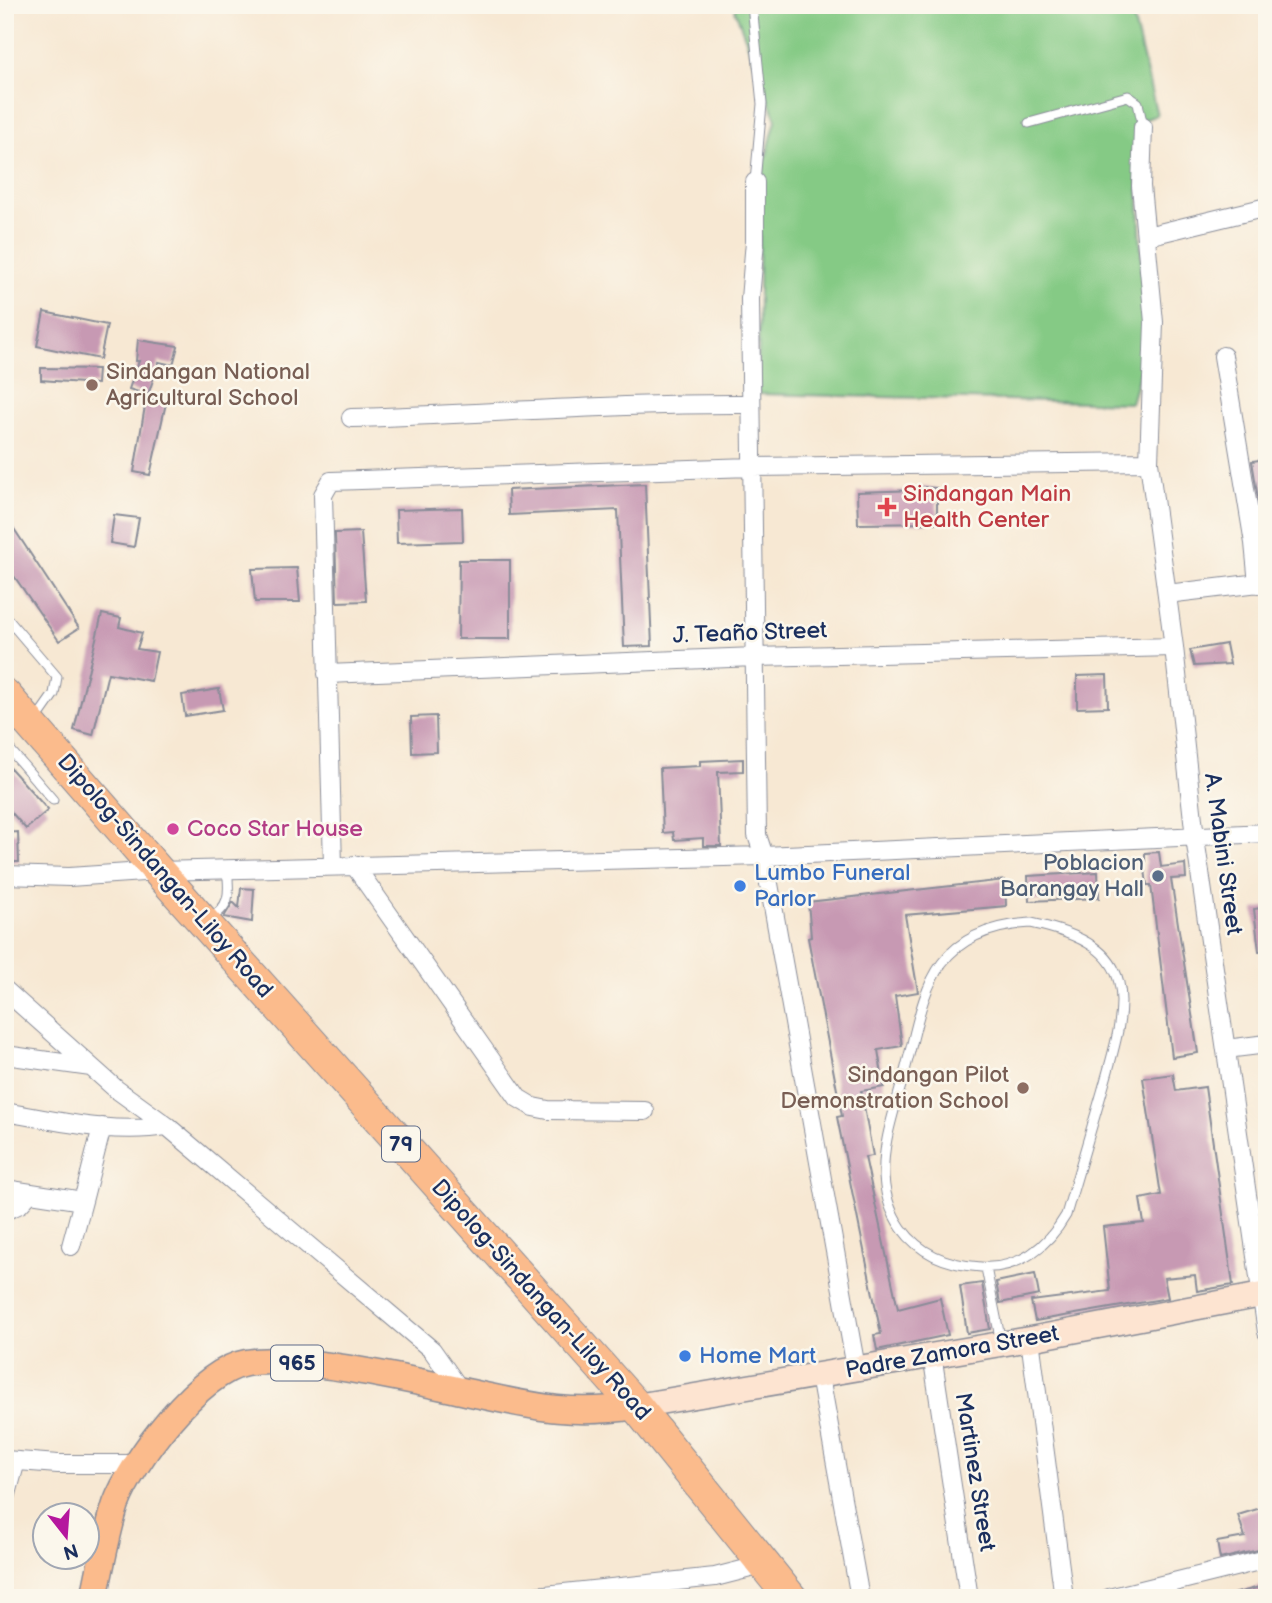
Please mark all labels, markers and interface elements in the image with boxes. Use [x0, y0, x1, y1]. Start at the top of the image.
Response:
place label: Sindangan National Agricultural School [106, 358, 310, 412]
marker: Sindangan National Agricultural School [84, 377, 100, 393]
place label: Sindangan Main Health Center [903, 480, 1071, 534]
marker: Sindangan Main Health Center [877, 497, 897, 517]
street label: J. Teaño Street [672, 616, 828, 650]
street label: Dipolog-Sindangan-Liloy Road [51, 748, 279, 1004]
street label: A. Mabini Street [1198, 771, 1248, 937]
place label: Coco Star House [187, 815, 363, 843]
marker: Coco Star House [165, 821, 181, 837]
place label: Poblacion Barangay Hall [1000, 849, 1144, 903]
place label: Lumbo Funeral Parlor [754, 859, 910, 913]
marker: Poblacion Barangay Hall [1150, 868, 1166, 884]
marker: Lumbo Funeral Parlor [732, 878, 748, 894]
place label: Sindangan Pilot Demonstration School [780, 1061, 1009, 1115]
marker: Sindangan Pilot Demonstration School [1015, 1080, 1031, 1096]
road number: 79 [382, 1126, 420, 1162]
street label: Dipolog-Sindangan-Liloy Road [425, 1174, 657, 1426]
street label: Padre Zamora Street [843, 1319, 1061, 1385]
place label: Home Mart [699, 1342, 816, 1370]
road number: 965 [271, 1346, 323, 1380]
marker: Home Mart [677, 1348, 693, 1364]
street label: Martinez Street [949, 1391, 1001, 1553]
north arrow [32, 1502, 102, 1572]
text: N [60, 1538, 81, 1564]

